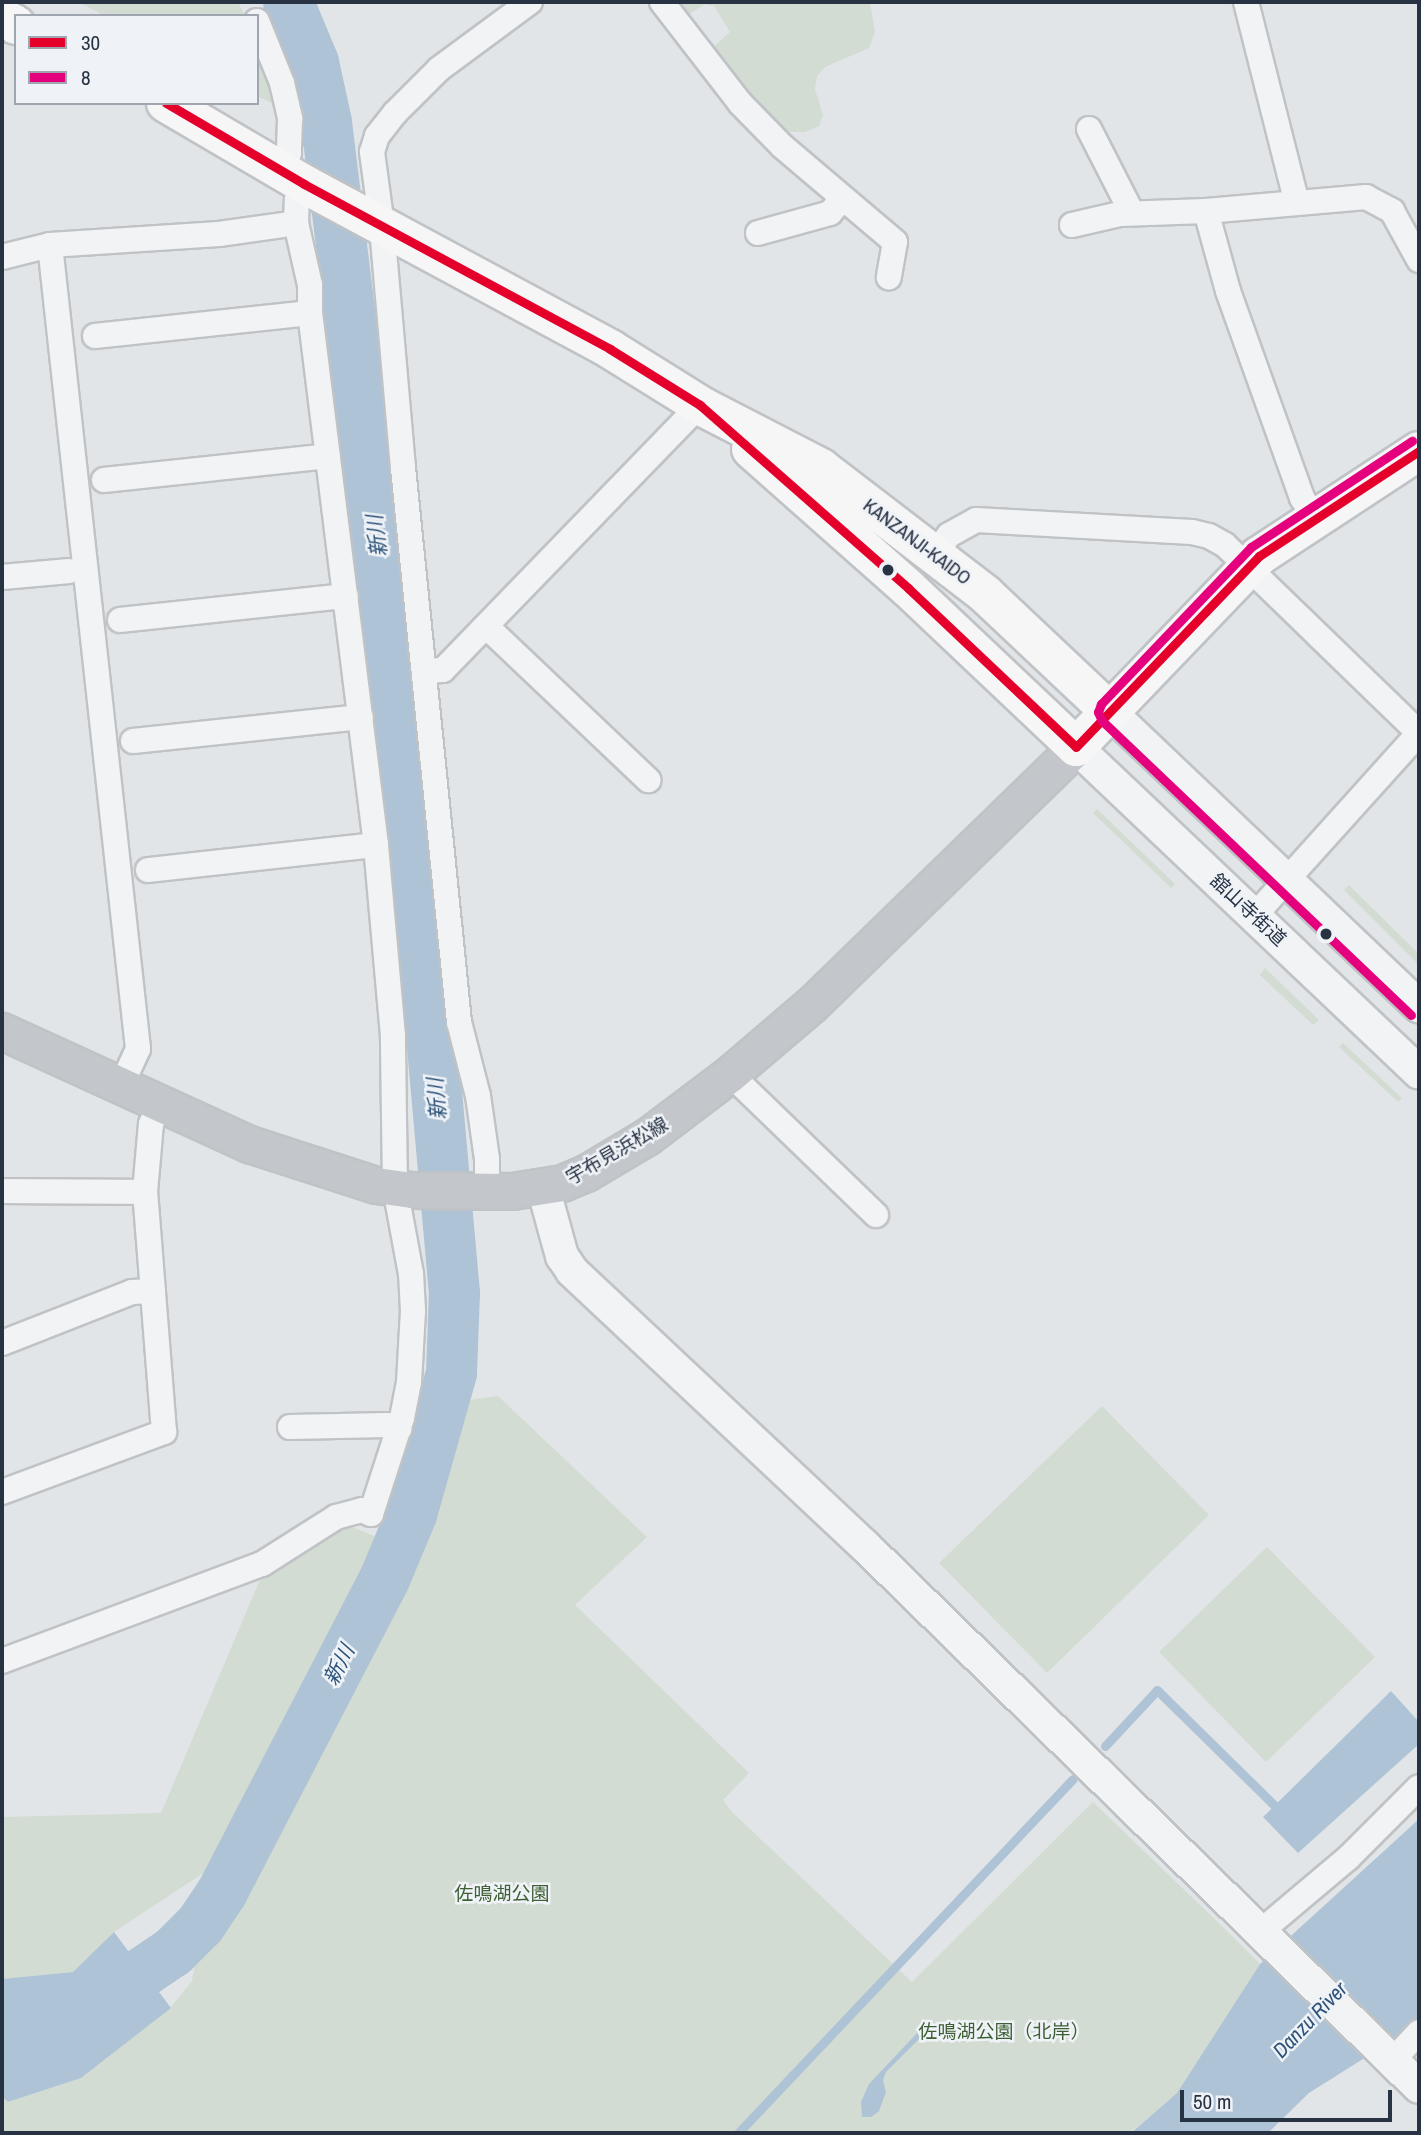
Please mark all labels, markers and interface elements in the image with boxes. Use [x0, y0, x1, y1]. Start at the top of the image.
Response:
legend [14, 14, 259, 105]
text: 30 [81, 28, 100, 57]
text: 8 [81, 63, 91, 92]
street label: KANZANJI-KAIDO [859, 494, 975, 590]
water label: 新川 [362, 514, 392, 558]
unlabelled marker [881, 563, 895, 577]
street label: 舘山寺街道 [1205, 869, 1291, 951]
unlabelled marker [1319, 927, 1333, 941]
water label: 新川 [423, 1077, 451, 1121]
street label: 宇布見浜松線 [562, 1113, 672, 1189]
water label: 新川 [318, 1641, 360, 1689]
park label: 佐鳴湖公園 [455, 1883, 549, 1905]
water label: Danzu River [1268, 1977, 1352, 2063]
park label: 佐鳴湖公園（北岸） [919, 2021, 1089, 2043]
scale bar [1183, 2076, 1395, 2120]
text: 50 m [1193, 2087, 1231, 2116]

